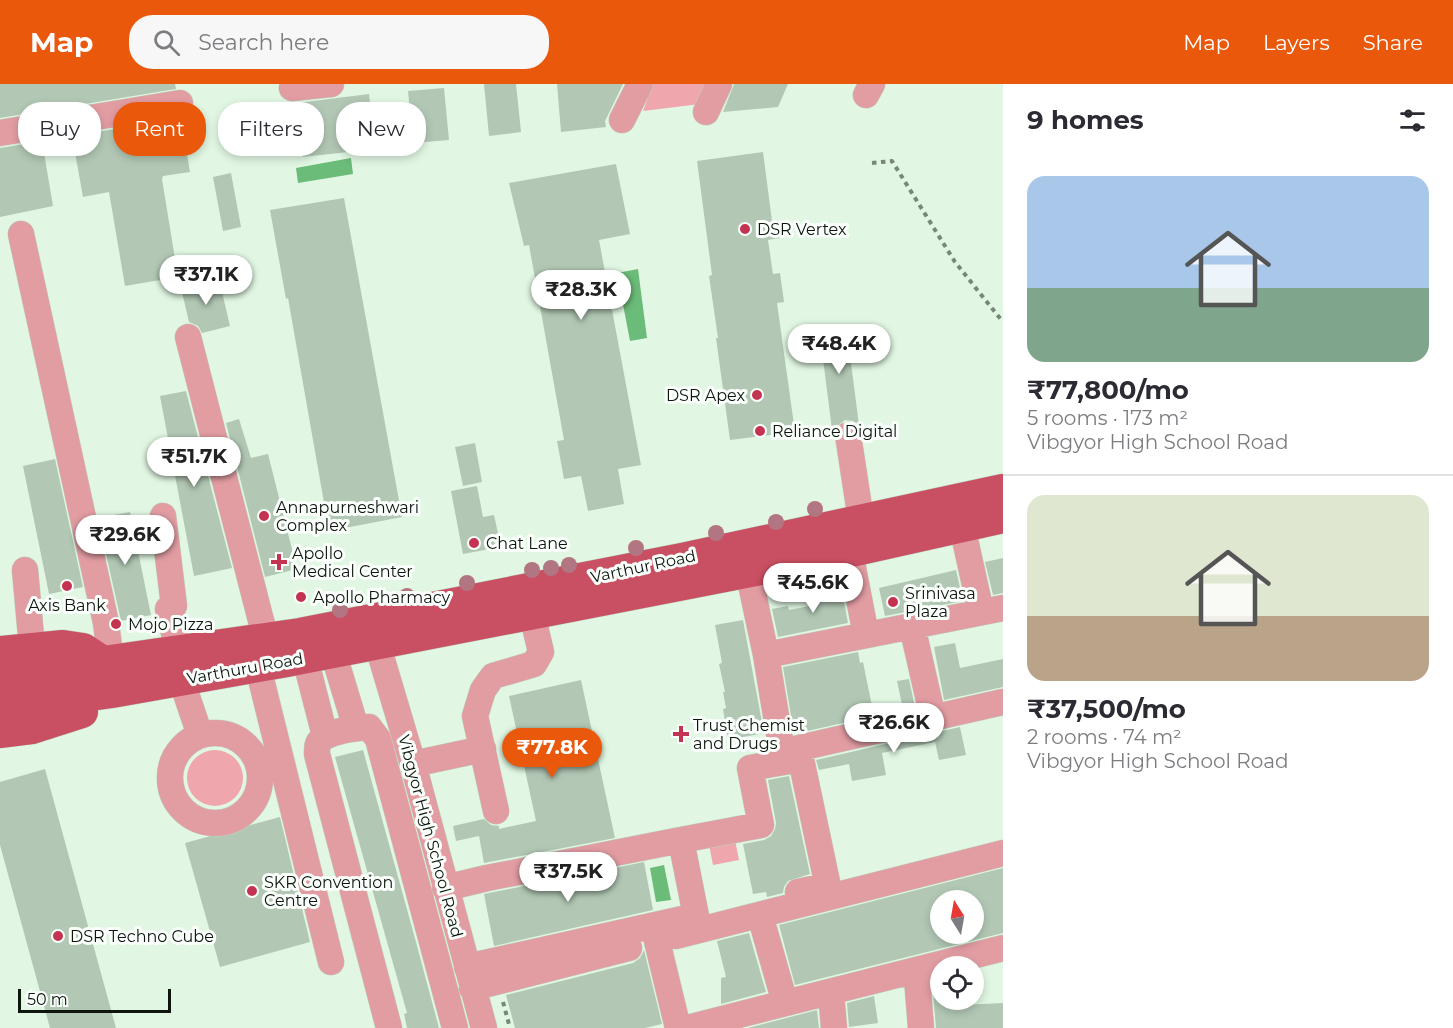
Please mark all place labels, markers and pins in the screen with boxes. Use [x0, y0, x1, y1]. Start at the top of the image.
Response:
place label: DSR Vertex [757, 220, 847, 239]
marker: DSR Vertex [738, 222, 752, 236]
pin: ₹37.1K [157, 255, 255, 306]
pin: ₹28.3K [532, 270, 630, 321]
pin: ₹48.4K [790, 324, 888, 375]
place label: DSR Apex [666, 386, 745, 405]
marker: DSR Apex [750, 388, 764, 402]
place label: Reliance Digital [772, 422, 897, 441]
marker: Reliance Digital [753, 424, 767, 438]
pin: ₹51.7K [145, 437, 243, 488]
place label: Annapurneshwari Complex [276, 498, 419, 535]
marker: Annapurneshwari Complex [257, 509, 271, 523]
pin: ₹29.6K [76, 515, 174, 566]
place label: Chat Lane [486, 534, 568, 553]
marker: Chat Lane [467, 536, 481, 550]
place label: Apollo Medical Center [292, 544, 413, 581]
marker: Apollo Medical Center [270, 553, 288, 571]
pin: ₹45.6K [764, 563, 862, 614]
marker: Axis Bank [60, 579, 74, 593]
place label: Srinivasa Plaza [905, 584, 976, 621]
place label: Apollo Pharmacy [313, 588, 451, 607]
marker: Apollo Pharmacy [294, 590, 308, 604]
marker: Srinivasa Plaza [886, 595, 900, 609]
place label: Axis Bank [28, 596, 106, 615]
place label: Mojo Pizza [128, 615, 213, 634]
marker: Mojo Pizza [109, 617, 123, 631]
pin: ₹26.6K [845, 703, 943, 754]
place label: Trust Chemist and Drugs [693, 716, 806, 753]
marker: Trust Chemist and Drugs [674, 727, 688, 741]
pin: ₹77.8K [503, 728, 601, 779]
pin: ₹37.5K [519, 852, 617, 903]
place label: SKR Convention Centre [264, 873, 393, 910]
marker: SKR Convention Centre [245, 884, 259, 898]
place label: DSR Techno Cube [70, 927, 214, 946]
marker: DSR Techno Cube [51, 929, 65, 943]

